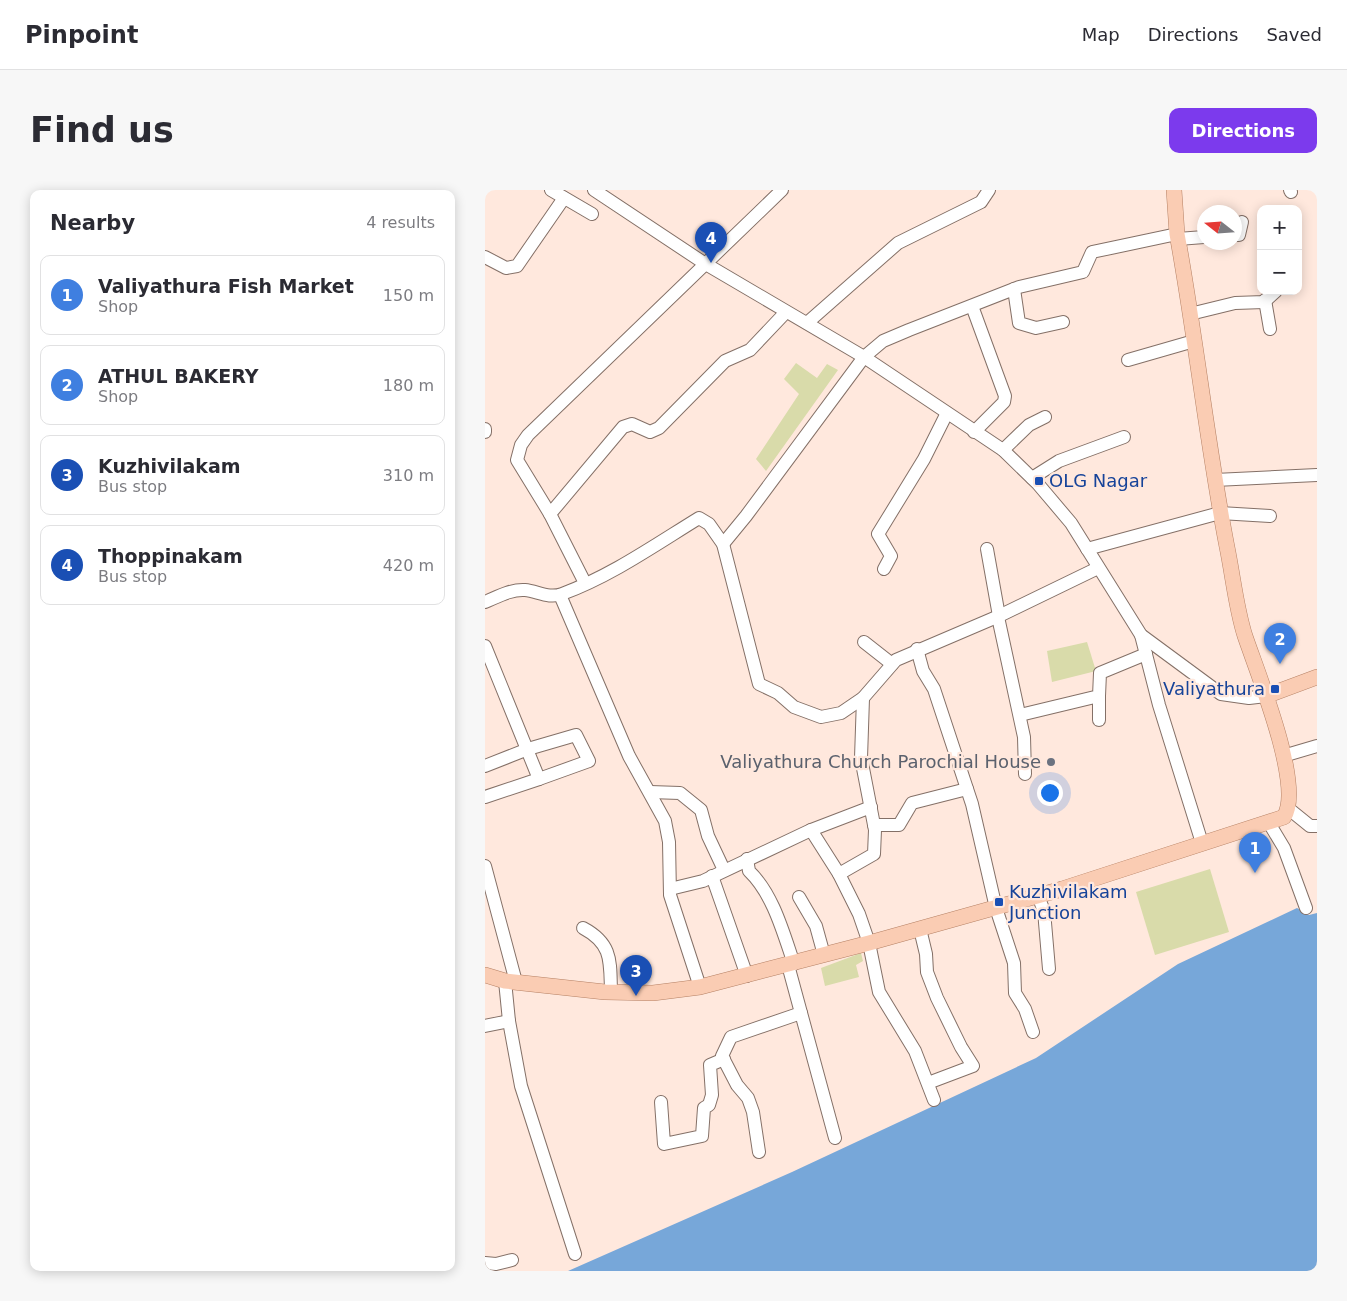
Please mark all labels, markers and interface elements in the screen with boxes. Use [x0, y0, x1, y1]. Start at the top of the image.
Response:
text: Pinpoint [25, 21, 138, 49]
text: Map [1082, 24, 1120, 45]
text: Directions [1148, 24, 1238, 45]
text: Saved [1266, 24, 1322, 45]
button: Directions [1169, 108, 1317, 153]
text: Find us [30, 110, 174, 150]
north arrow [1197, 205, 1242, 250]
map controls [1257, 205, 1302, 295]
button: + [1257, 205, 1302, 250]
text: Nearby [50, 211, 135, 235]
text: 4 results [366, 213, 435, 232]
pin: 4 [695, 222, 727, 263]
button: − [1257, 250, 1302, 295]
text: Valiyathura Fish Market [98, 275, 354, 297]
text: 1 [61, 286, 73, 305]
text: 150 m [383, 286, 434, 305]
text: Shop [98, 297, 138, 316]
text: ATHUL BAKERY [98, 365, 258, 387]
text: 2 [61, 376, 73, 395]
text: 180 m [383, 376, 434, 395]
text: Shop [98, 387, 138, 406]
text: Kuzhivilakam [98, 455, 241, 477]
text: 3 [61, 466, 73, 485]
text: 310 m [383, 466, 434, 485]
place label: OLG Nagar [1049, 470, 1148, 491]
marker: OLG Nagar [1033, 475, 1045, 487]
text: Bus stop [98, 477, 167, 496]
text: Thoppinakam [98, 545, 243, 567]
text: 4 [61, 556, 73, 575]
text: 420 m [383, 556, 434, 575]
text: Bus stop [98, 567, 167, 586]
pin: 2 [1264, 623, 1296, 664]
place label: Valiyathura [1163, 678, 1265, 699]
marker: Valiyathura [1269, 683, 1281, 695]
place label: Valiyathura Church Parochial House [720, 751, 1041, 772]
marker: Valiyathura Church Parochial House [1045, 756, 1057, 768]
your location [1037, 780, 1063, 806]
pin: 1 [1239, 832, 1271, 873]
place label: Kuzhivilakam Junction [1008, 881, 1128, 923]
marker: Kuzhivilakam Junction [993, 896, 1005, 908]
pin: 3 [620, 955, 652, 996]

